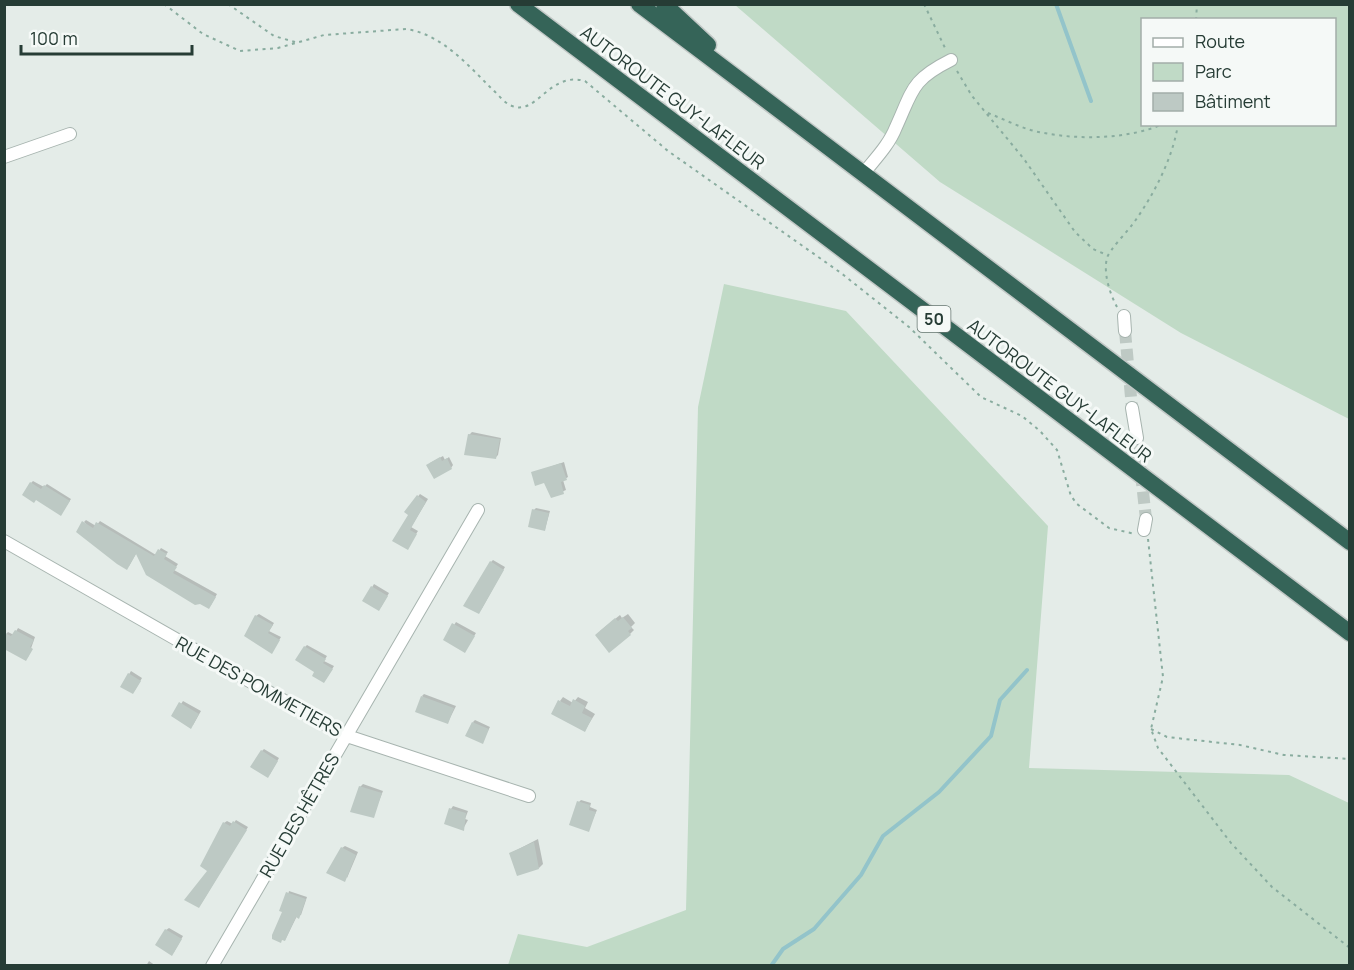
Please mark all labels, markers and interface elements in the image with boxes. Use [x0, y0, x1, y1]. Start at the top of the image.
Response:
scale bar [21, 18, 192, 56]
legend [1141, 18, 1336, 126]
street label: AUTOROUTE GUY-LAFLEUR [576, 20, 770, 174]
text: 100 m [30, 26, 78, 50]
text: Route [1195, 29, 1245, 53]
text: Parc [1195, 59, 1232, 83]
text: Bâtiment [1195, 89, 1271, 113]
road number: 50 [918, 306, 950, 332]
street label: AUTOROUTE GUY-LAFLEUR [963, 313, 1157, 467]
street label: RUE DES POMMETIERS [172, 630, 346, 742]
street label: RUE DES HÊTRES [254, 748, 344, 882]

